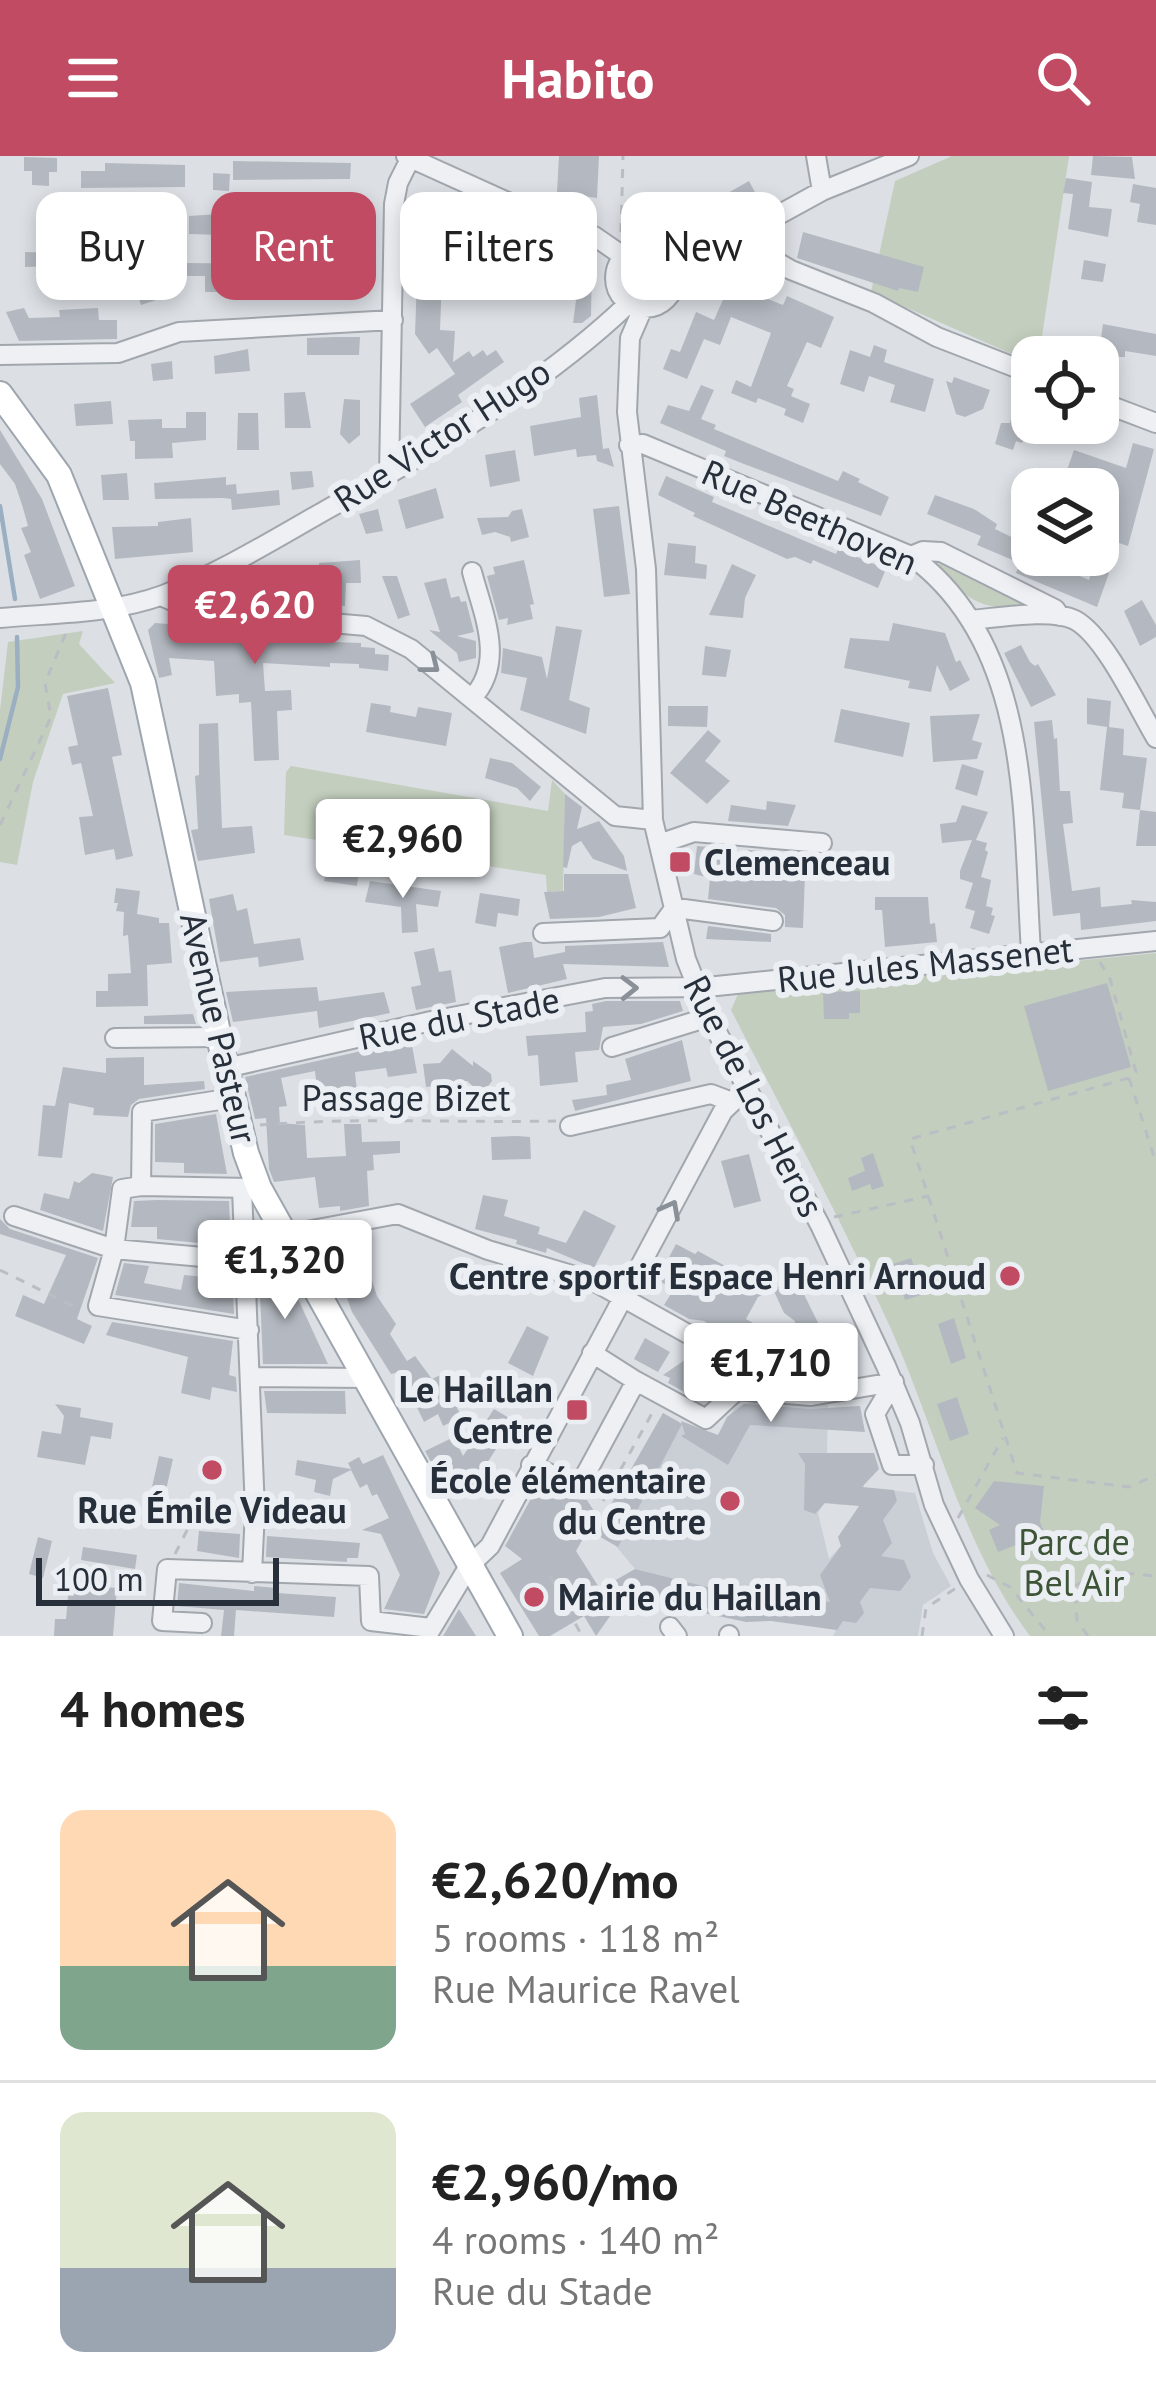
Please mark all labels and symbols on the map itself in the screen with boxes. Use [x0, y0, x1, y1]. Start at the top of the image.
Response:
street label: Rue Victor Hugo [325, 347, 559, 522]
street label: Rue Beethoven [695, 448, 925, 585]
pin: €2,620 [157, 565, 353, 667]
one-way arrow [417, 651, 439, 672]
pin: €2,960 [305, 799, 501, 901]
place label: Clemenceau [704, 838, 890, 885]
marker: Clemenceau [667, 849, 693, 875]
street label: Avenue Pasteur [170, 908, 269, 1148]
street label: Rue Jules Massenet [775, 925, 1075, 1002]
street label: Rue de Los Heros [673, 967, 836, 1225]
street label: Rue du Stade [354, 975, 563, 1060]
one-way arrow [621, 975, 639, 1001]
street label: Passage Bizet [302, 1074, 510, 1121]
one-way arrow [656, 1200, 679, 1222]
pin: €1,320 [187, 1220, 383, 1322]
place label: Centre sportif Espace Henri Arnoud [449, 1252, 986, 1299]
marker: Centre sportif Espace Henri Arnoud [997, 1263, 1023, 1289]
pin: €1,710 [673, 1323, 869, 1425]
place label: Le Haillan Centre [399, 1365, 553, 1453]
marker: Le Haillan Centre [564, 1397, 590, 1423]
place label: École élémentaire du Centre [430, 1456, 706, 1544]
marker: Rue Émile Videau [199, 1457, 225, 1483]
place label: Rue Émile Videau [77, 1486, 347, 1533]
marker: École élémentaire du Centre [717, 1488, 743, 1514]
park label: Parc de Bel Air [1018, 1518, 1130, 1606]
scale bar [36, 1552, 279, 1605]
place label: Mairie du Haillan [558, 1573, 822, 1620]
marker: Mairie du Haillan [521, 1584, 547, 1610]

